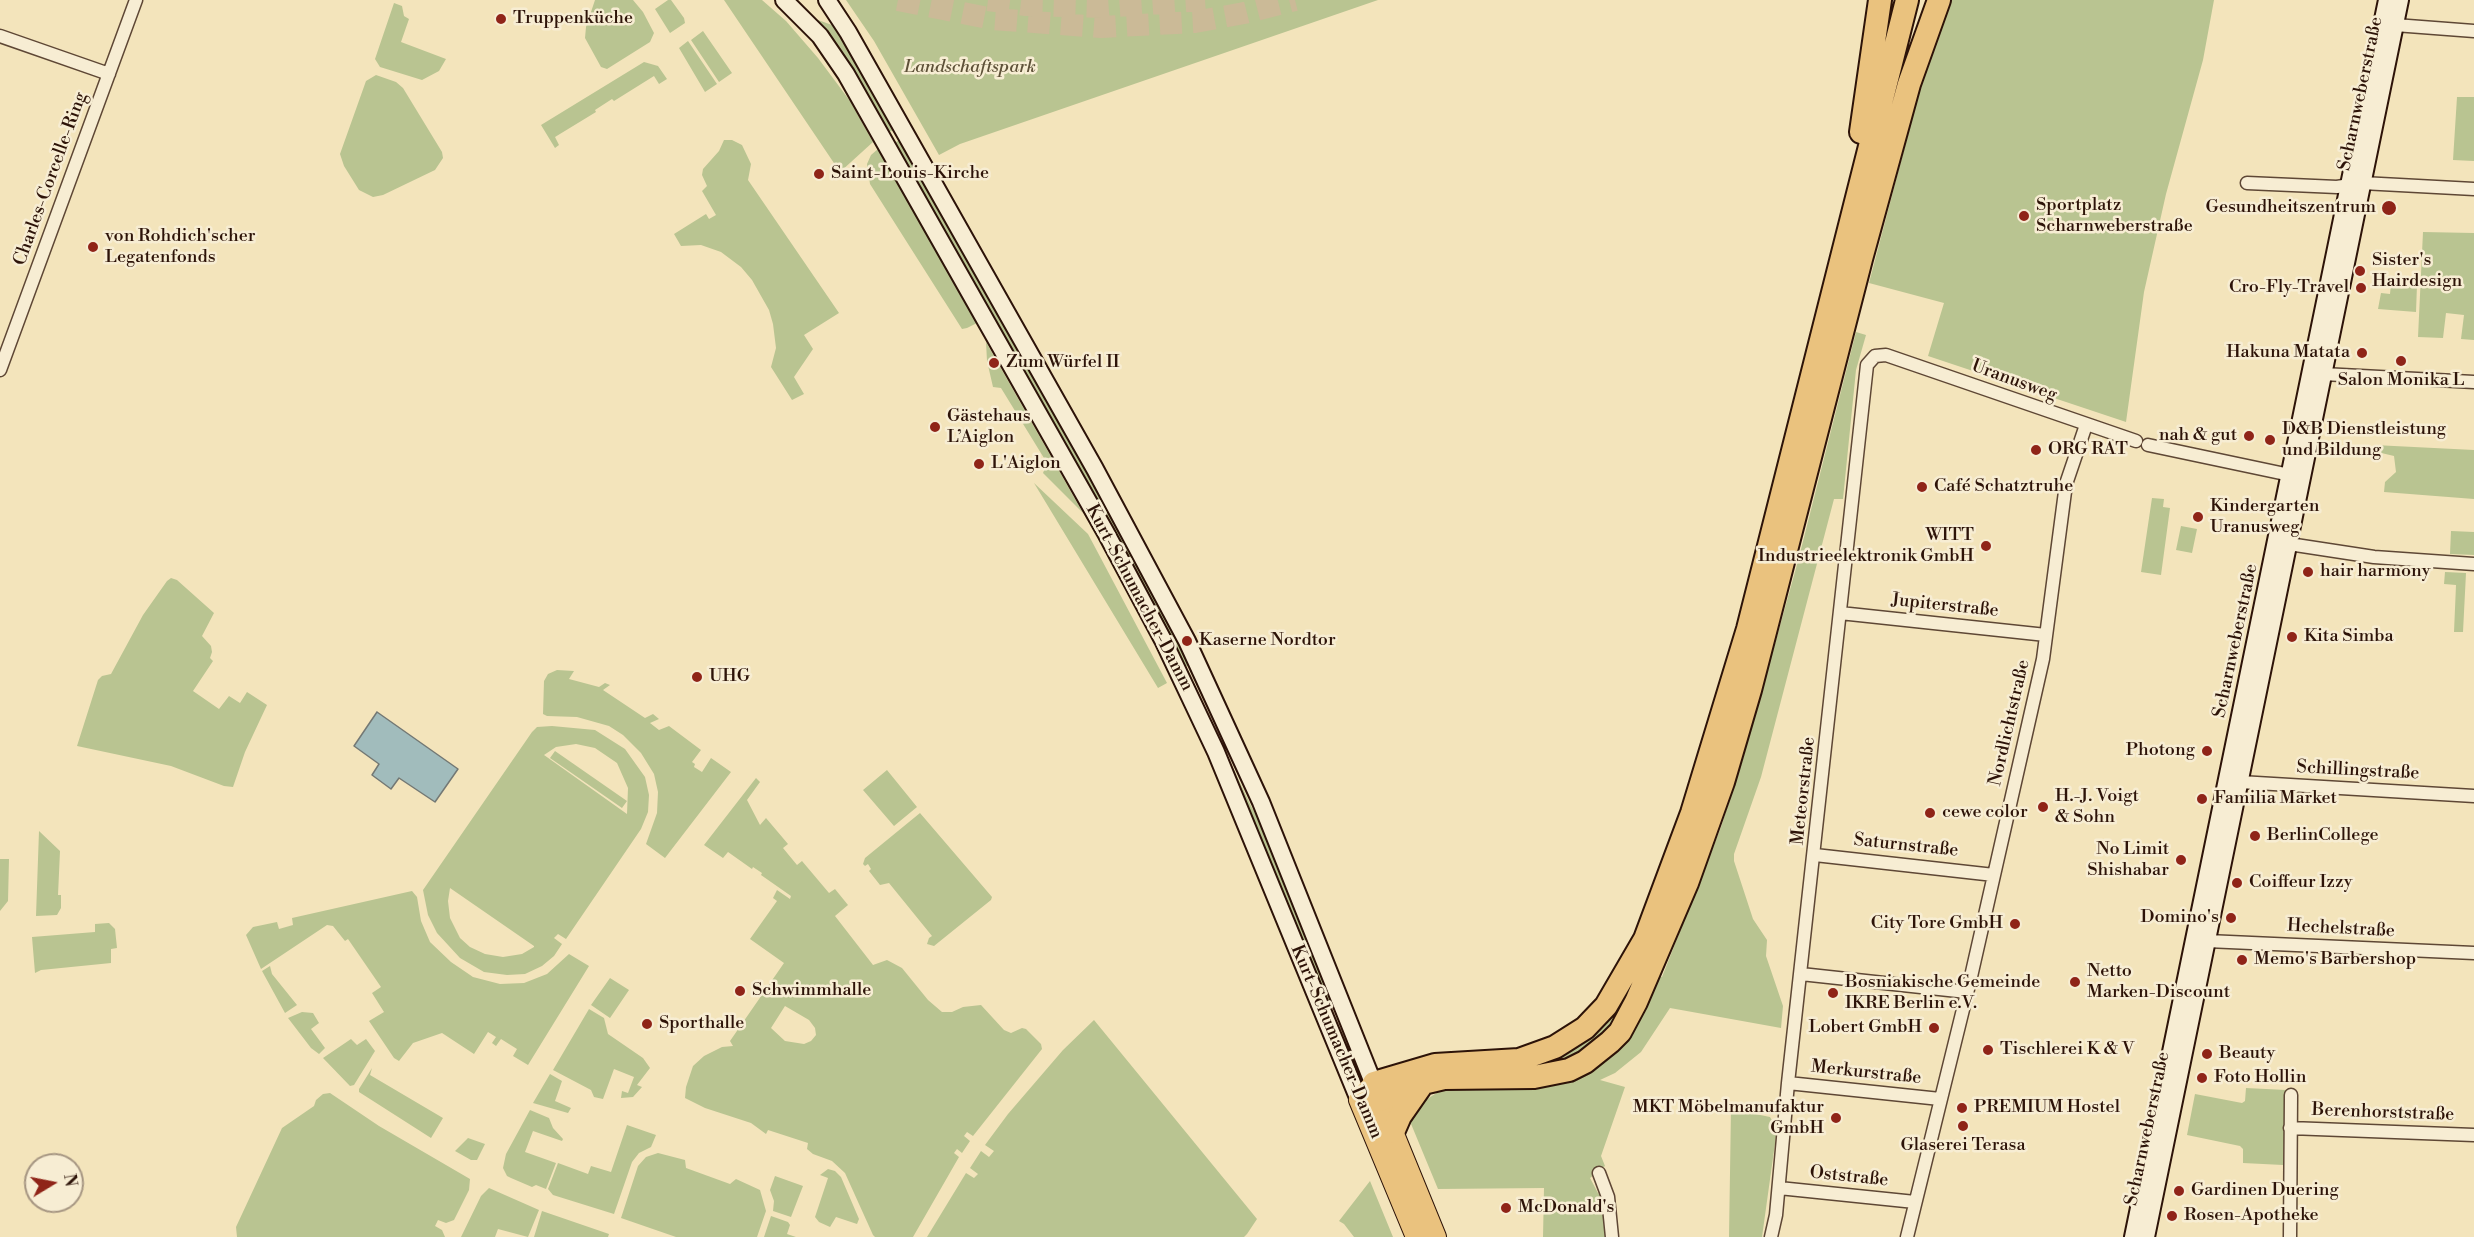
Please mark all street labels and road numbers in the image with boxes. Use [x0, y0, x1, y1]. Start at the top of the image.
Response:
street label: Scharnweberstraße [2334, 15, 2388, 173]
street label: Charles-Corcelle-Ring [10, 89, 92, 269]
street label: Uranusweg [1968, 356, 2060, 406]
street label: Kurt-Schumacher-Damm [1081, 501, 1197, 695]
street label: Scharnweberstraße [2209, 562, 2263, 720]
street label: Jupiterstraße [1890, 590, 2000, 622]
street label: Nordlichtstraße [1985, 658, 2035, 788]
street label: Meteorstraße [1788, 736, 1820, 846]
street label: Schillingstraße [2296, 757, 2420, 785]
street label: Saturnstraße [1853, 830, 1959, 862]
street label: Hechelstraße [2287, 915, 2395, 943]
street label: Kurt-Schumacher-Damm [1285, 942, 1387, 1142]
street label: Scharnweberstraße [2121, 1050, 2175, 1208]
street label: Merkurstraße [1810, 1056, 1922, 1090]
street label: Berenhorststraße [2311, 1100, 2455, 1126]
street label: Oststraße [1809, 1162, 1889, 1192]

